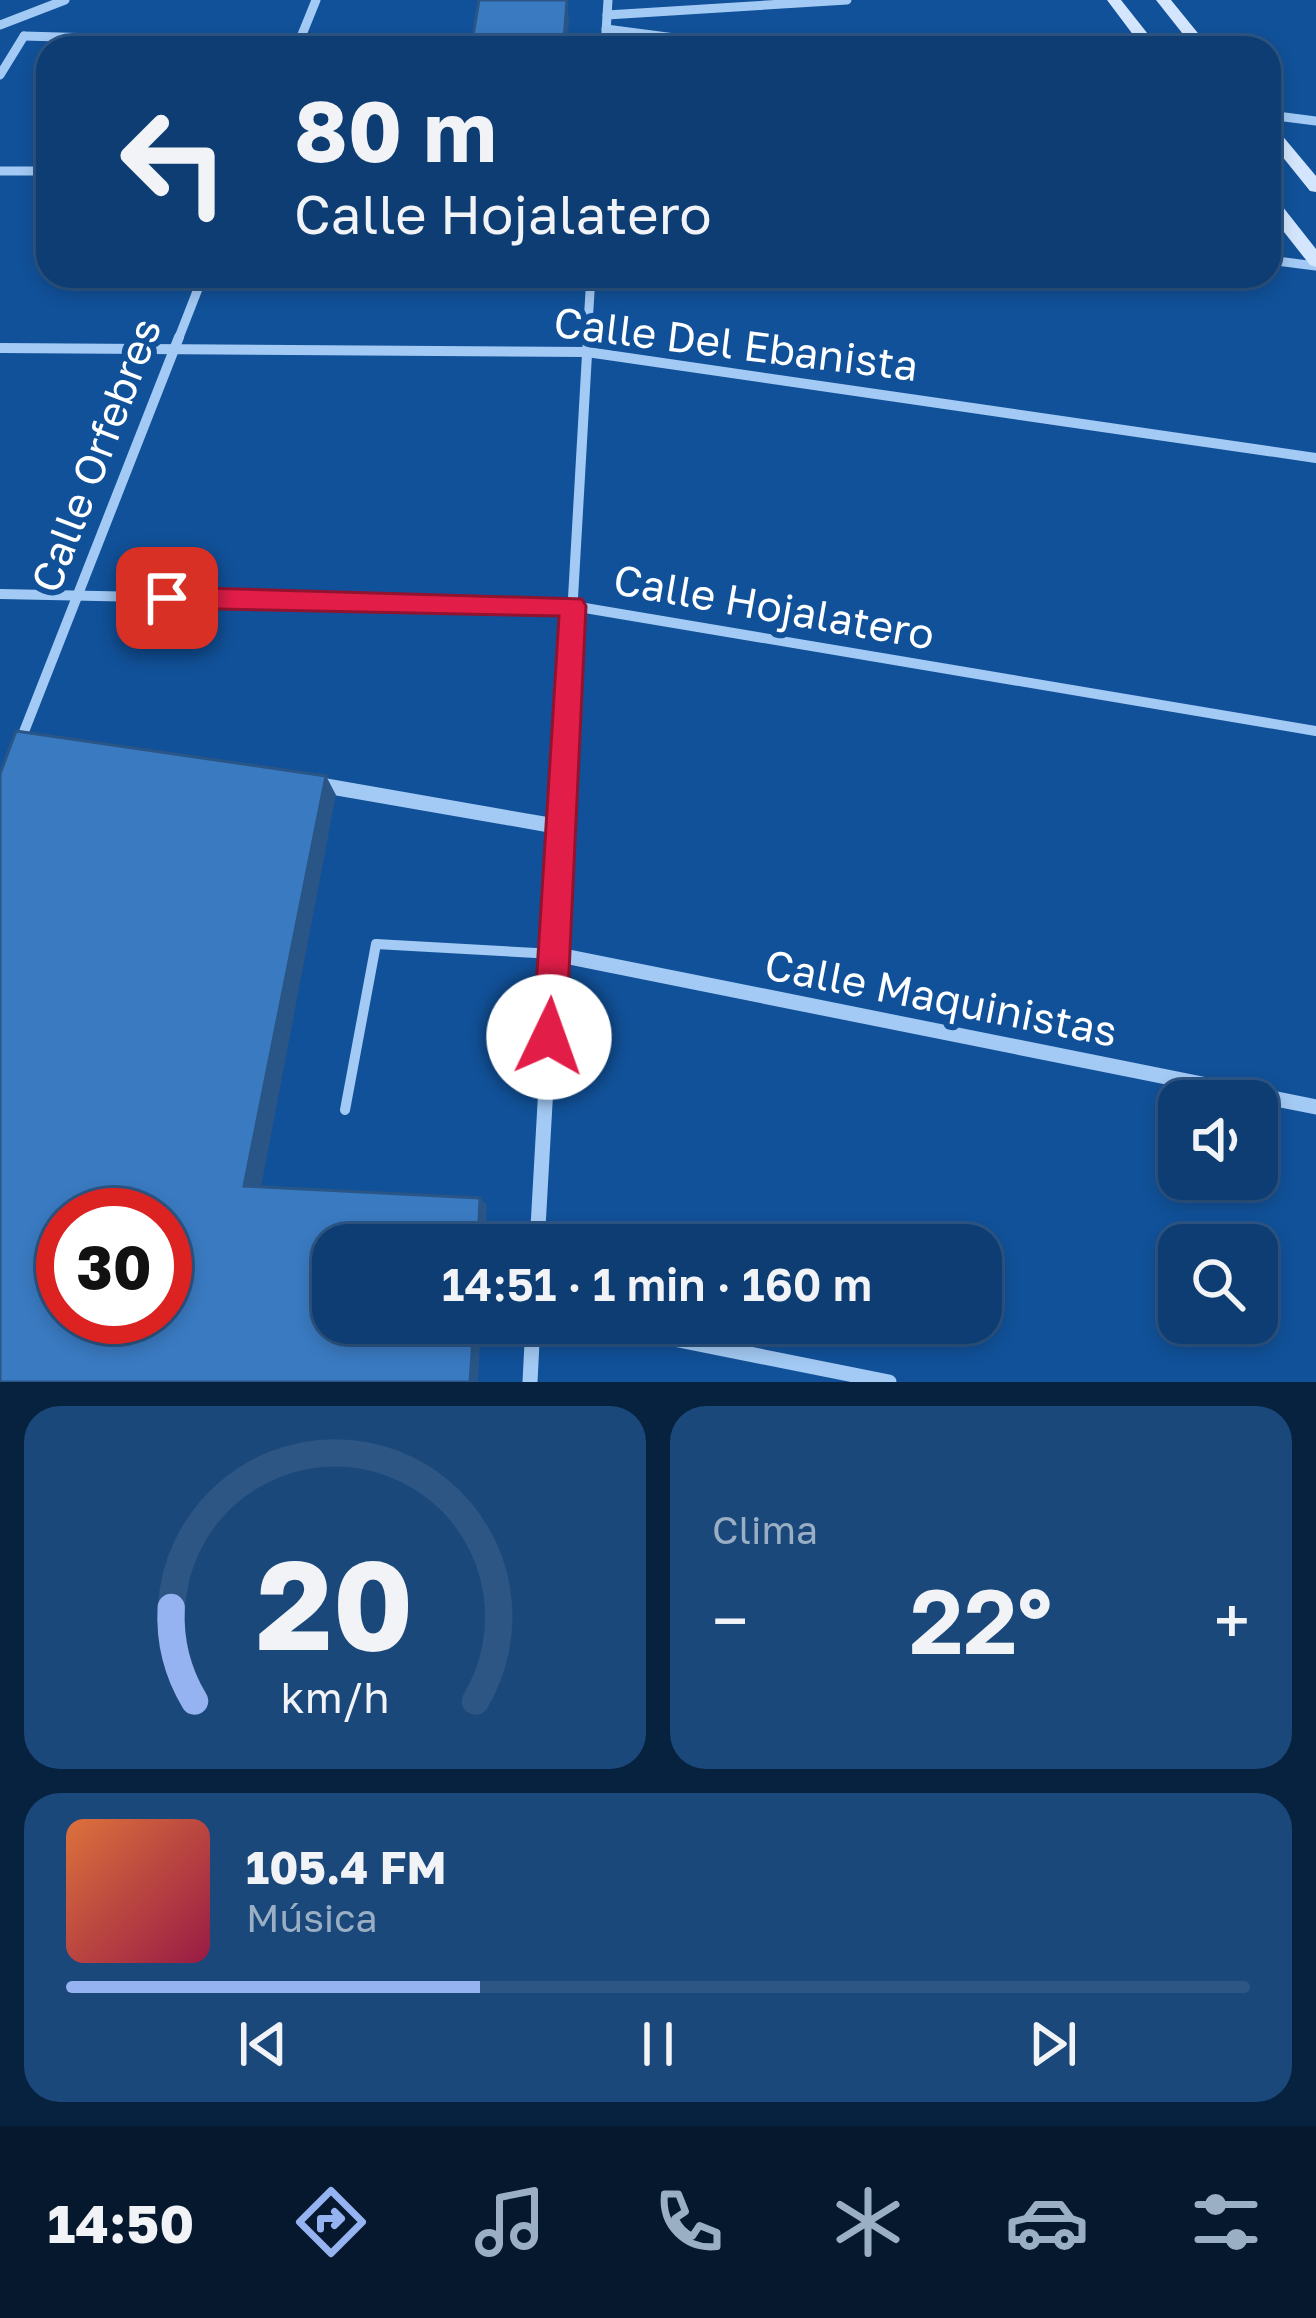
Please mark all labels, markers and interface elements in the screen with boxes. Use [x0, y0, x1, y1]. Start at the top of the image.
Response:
text: 80 m [294, 80, 497, 180]
icon: left [96, 84, 252, 240]
text: Calle Hojalatero [294, 181, 712, 246]
street label: Calle Del Ebanista [551, 296, 921, 390]
street label: Calle Orfebres [20, 311, 170, 599]
pin [116, 547, 218, 649]
street label: Calle Hojalatero [610, 553, 938, 659]
icon: arrive [134, 565, 200, 631]
street label: Calle Maquinistas [761, 938, 1122, 1056]
position arrow [486, 974, 612, 1100]
map controls [1158, 1080, 1278, 1344]
button: sound [1158, 1080, 1278, 1200]
speed limit sign: 30 [36, 1188, 192, 1344]
button: search [1158, 1224, 1278, 1344]
text: 14:51 · 1 min · 160 m [442, 1257, 872, 1311]
text: Clima [712, 1506, 818, 1553]
text: 20 [256, 1528, 414, 1677]
text: 22° [910, 1566, 1052, 1674]
text: − [712, 1580, 748, 1660]
text: + [1214, 1580, 1250, 1660]
text: km/h [280, 1670, 390, 1721]
text: 105.4 FM [246, 1840, 446, 1894]
text: Música [246, 1894, 378, 1941]
icon: previous [230, 2011, 296, 2077]
icon: pause [625, 2011, 691, 2077]
icon: next [1020, 2011, 1086, 2077]
icon: directions [289, 2180, 373, 2264]
icon: music [468, 2180, 552, 2264]
icon: phone [647, 2180, 731, 2264]
icon: climate [826, 2180, 910, 2264]
icon: car [1005, 2180, 1089, 2264]
icon: filters [1184, 2180, 1268, 2264]
text: 14:50 [48, 2190, 194, 2255]

